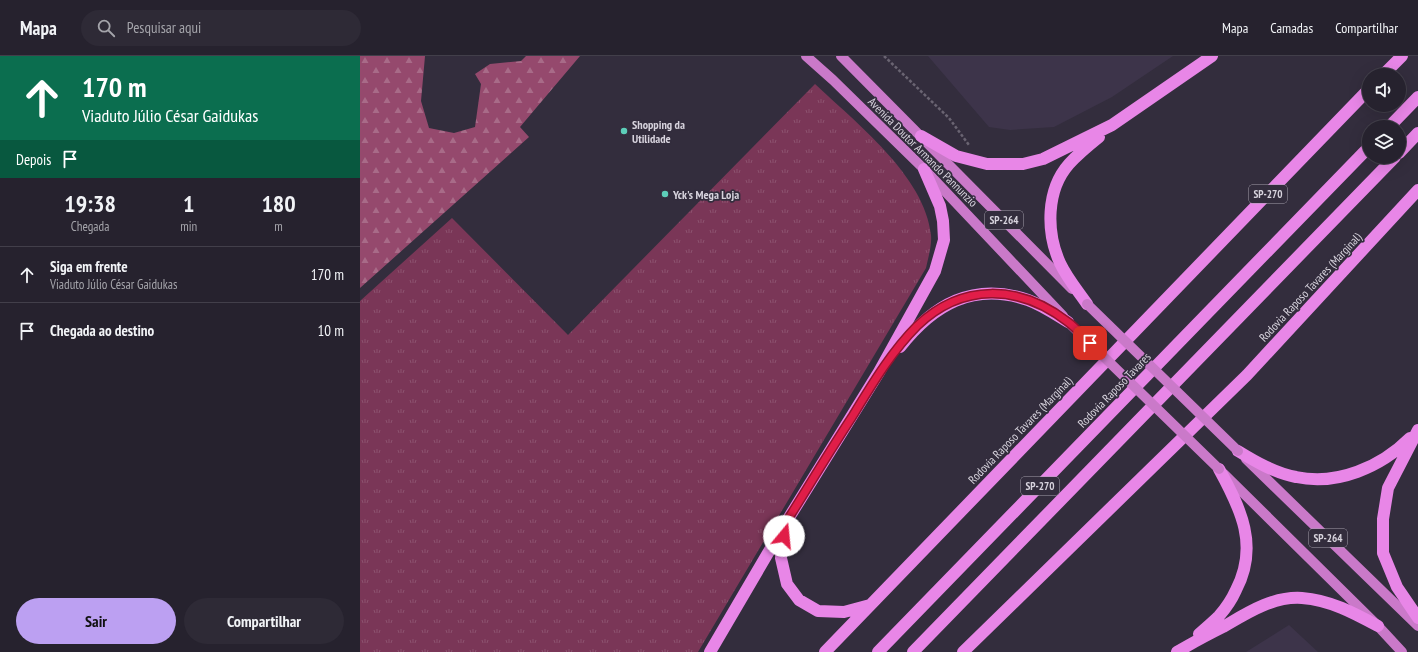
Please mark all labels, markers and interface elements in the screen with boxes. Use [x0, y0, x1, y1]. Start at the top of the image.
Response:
search box [81, 10, 361, 46]
text: Mapa [20, 16, 57, 40]
icon: search [95, 17, 117, 39]
text: Pesquisar aqui [127, 18, 201, 37]
text: Mapa [1222, 19, 1248, 37]
text: Camadas [1270, 19, 1313, 37]
text: Compartilhar [1335, 19, 1398, 37]
text: 170 m [82, 68, 146, 105]
map controls [1362, 68, 1406, 164]
button: sound [1362, 68, 1406, 112]
icon: ahead [16, 72, 68, 124]
street label: Avenida Doutor Armando Pannunzio [865, 94, 981, 210]
text: Viaduto Júlio César Gaidukas [82, 104, 258, 127]
place label: Shopping da Utilidade [632, 117, 685, 146]
button: layers [1362, 120, 1406, 164]
marker: Shopping da Utilidade [619, 126, 629, 136]
icon: arrive [59, 148, 81, 170]
text: Depois [16, 150, 51, 169]
road number: SP-270 [1249, 185, 1287, 203]
place label: Yck's Mega Loja [672, 187, 739, 202]
text: 19:38 [64, 188, 116, 219]
text: 1 [183, 188, 194, 219]
text: 180 [261, 188, 296, 219]
marker: Yck's Mega Loja [660, 189, 670, 199]
road number: SP-264 [985, 211, 1023, 229]
text: Chegada [71, 218, 109, 235]
text: min [180, 218, 197, 235]
text: m [274, 218, 283, 235]
street label: Rodovia Raposo Tavares (Marginal) [1256, 229, 1364, 344]
text: Siga em frente [50, 257, 128, 276]
icon: ahead [16, 264, 38, 286]
text: 170 m [311, 265, 344, 284]
text: Viaduto Júlio César Gaidukas [50, 276, 177, 293]
icon: arrive [16, 320, 38, 342]
text: Chegada ao destino [50, 321, 154, 340]
text: 10 m [318, 321, 344, 340]
pin [1073, 326, 1107, 360]
icon: arrive [1079, 332, 1101, 354]
street label: Rodovia Raposo Tavares [1074, 349, 1154, 431]
street label: Rodovia Raposo Tavares (Marginal) [965, 373, 1075, 487]
road number: SP-270 [1021, 477, 1059, 495]
position arrow [763, 515, 805, 557]
road number: SP-264 [1309, 529, 1347, 547]
button: Sair [16, 598, 176, 644]
button: Compartilhar [184, 598, 344, 644]

